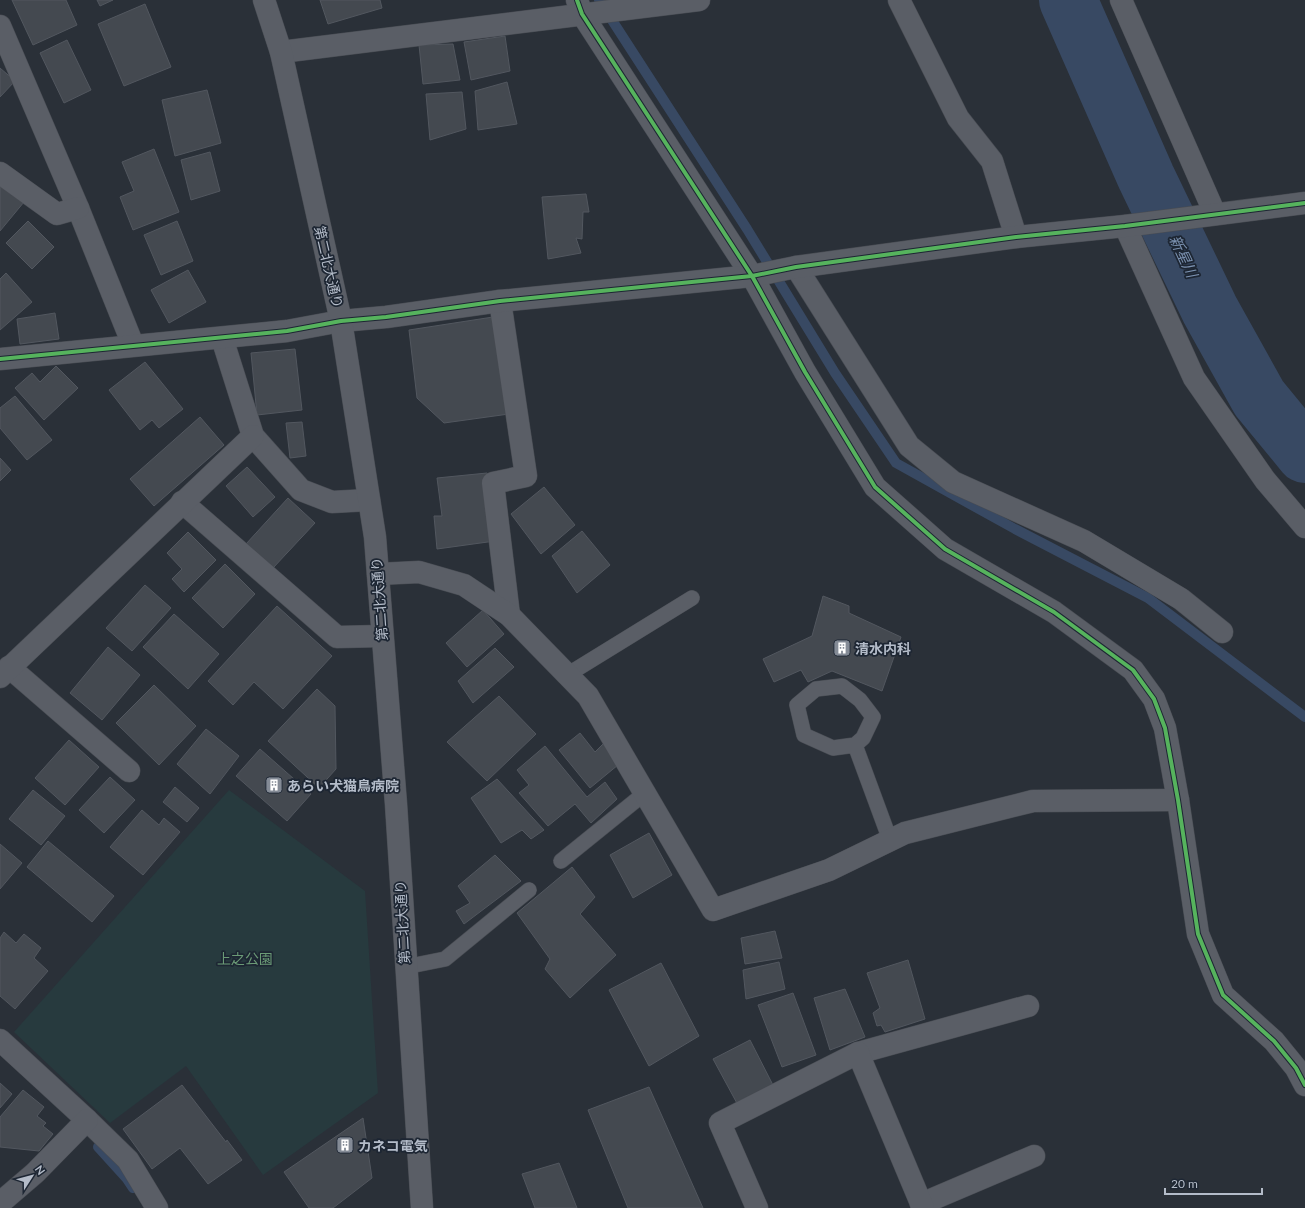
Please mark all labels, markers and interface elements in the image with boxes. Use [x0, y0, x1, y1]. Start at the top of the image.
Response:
street label: 第二北大通り [311, 224, 347, 310]
water label: 新星川 [1166, 232, 1203, 282]
street label: 第二北大通り [368, 557, 390, 641]
building icon: 清水内科 [832, 638, 852, 658]
place label: 清水内科 [855, 640, 911, 657]
building icon: あらい犬猫鳥病院 [264, 775, 284, 795]
place label: あらい犬猫鳥病院 [287, 777, 399, 794]
street label: 第二北大通り [391, 880, 413, 964]
park label: 上之公園 [217, 950, 273, 967]
building icon: カネコ電気 [335, 1135, 355, 1155]
place label: カネコ電気 [358, 1137, 428, 1154]
north arrow [12, 1156, 52, 1196]
text: N [33, 1163, 48, 1177]
scale bar [1165, 1170, 1262, 1196]
text: 20 m [1171, 1176, 1198, 1191]

